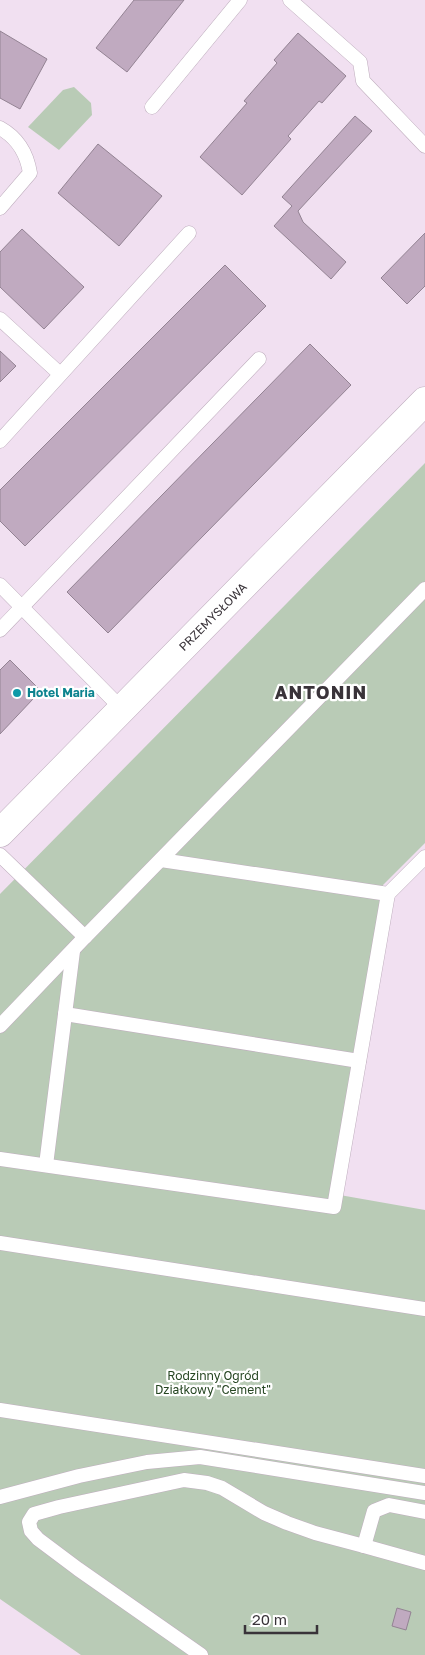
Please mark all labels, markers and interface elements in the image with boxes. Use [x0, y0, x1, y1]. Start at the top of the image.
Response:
street label: PRZEMYSŁOWA [175, 579, 250, 654]
district label: ANTONIN [275, 681, 367, 703]
place label: Hotel Maria [27, 685, 95, 700]
marker: Hotel Maria [11, 687, 23, 699]
park label: Rodzinny Ogród Działkowy "Cement" [155, 1368, 271, 1397]
scale bar [245, 1602, 318, 1634]
text: 20 m [252, 1610, 287, 1628]

